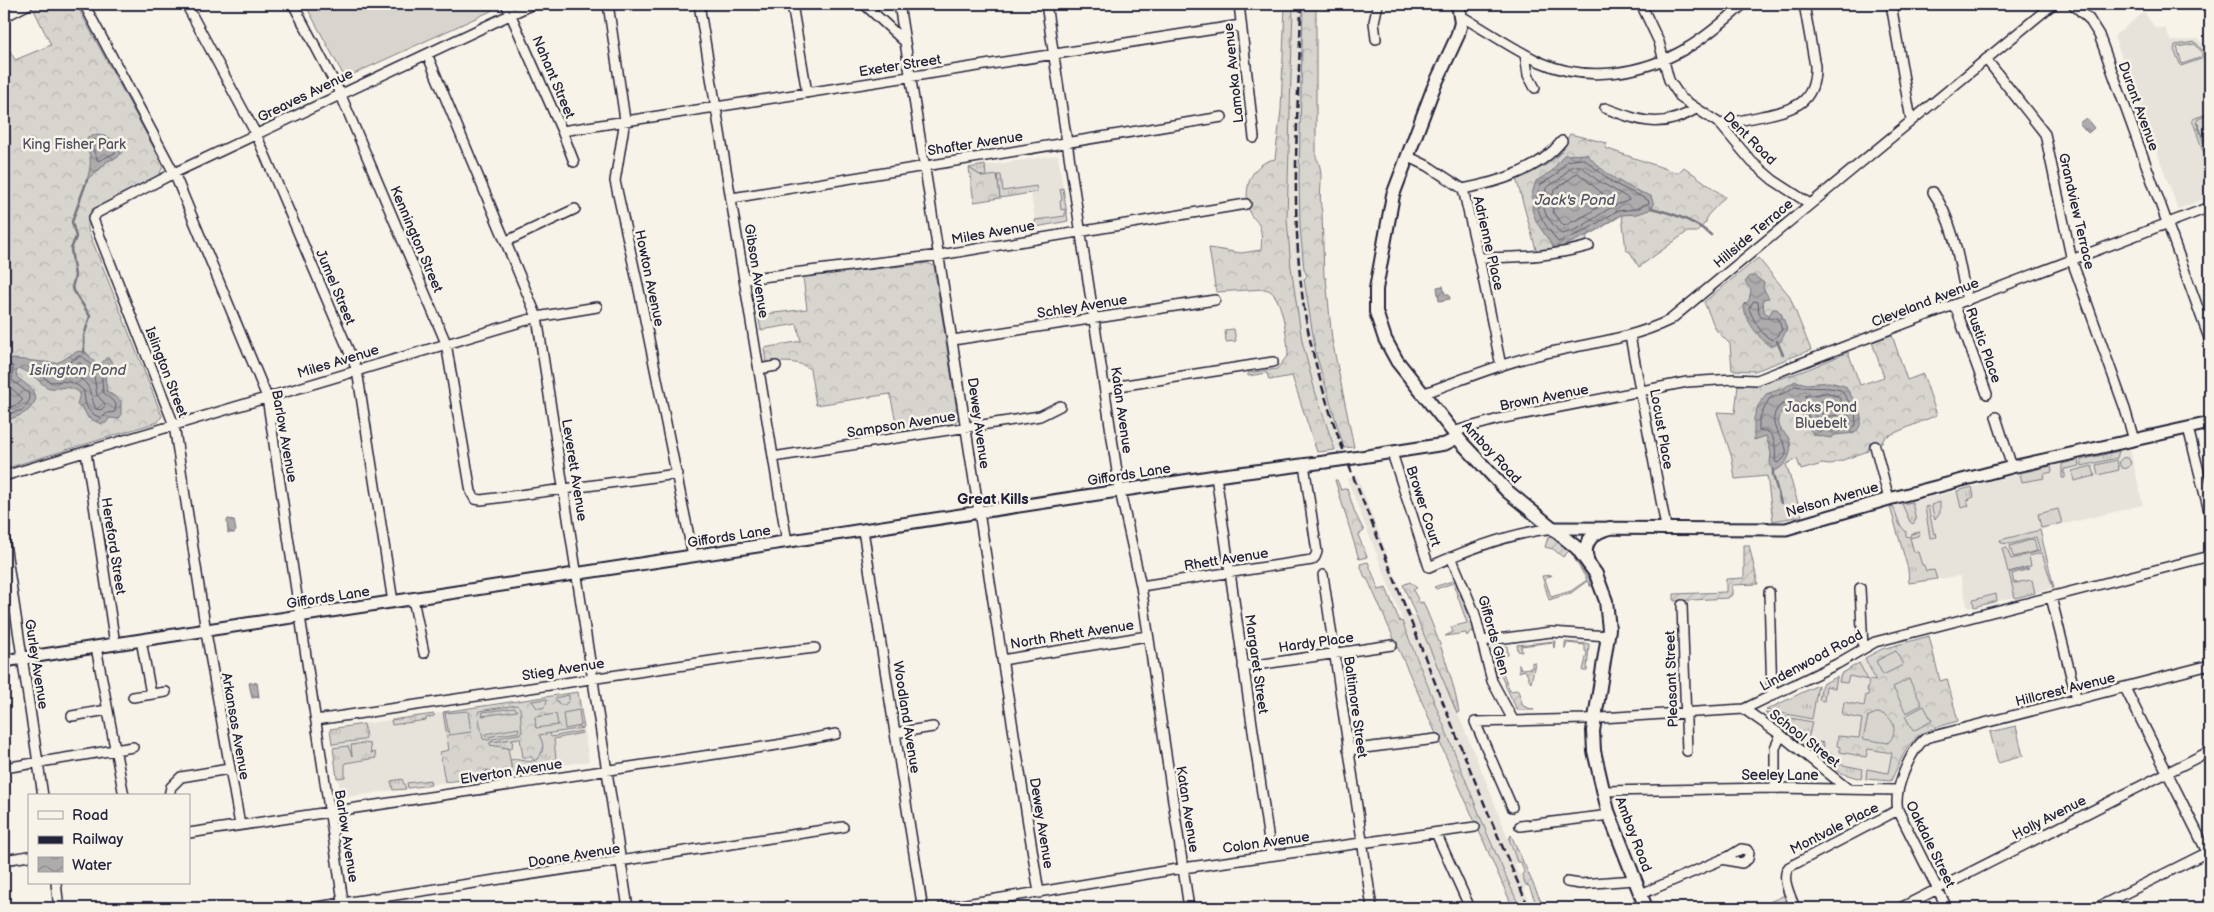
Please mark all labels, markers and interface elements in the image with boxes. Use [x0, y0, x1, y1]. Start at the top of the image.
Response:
street label: Lamoka Avenue [1220, 22, 1247, 124]
street label: Nahant Street [528, 33, 579, 122]
street label: Exeter Street [858, 51, 943, 80]
street label: Durant Avenue [2115, 59, 2163, 153]
street label: Greaves Avenue [255, 65, 356, 126]
street label: Dent Road [1720, 108, 1780, 168]
street label: Shafter Avenue [926, 128, 1024, 159]
park label: King Fisher Park [22, 136, 126, 153]
street label: Grandview Terrace [2055, 151, 2098, 271]
street label: Kennington Street [386, 183, 447, 296]
water label: Jack's Pond [1534, 191, 1616, 210]
street label: Adrienne Place [1469, 194, 1508, 292]
street label: Hillside Terrace [1710, 195, 1796, 272]
street label: Miles Avenue [950, 217, 1036, 248]
street label: Gibson Avenue [741, 223, 772, 319]
street label: Howton Avenue [631, 228, 668, 328]
street label: Jumel Street [312, 247, 359, 328]
street label: Cleveland Avenue [1869, 274, 1981, 331]
street label: Schley Avenue [1036, 291, 1128, 322]
street label: Rustic Place [1962, 305, 2005, 385]
street label: Islington Street [142, 325, 192, 420]
street label: Miles Avenue [295, 341, 381, 382]
water label: Islington Pond [29, 361, 127, 380]
street label: Katan Avenue [1107, 366, 1136, 454]
street label: Dewey Avenue [964, 376, 993, 470]
street label: Brown Avenue [1498, 381, 1590, 414]
street label: Locust Place [1646, 388, 1677, 471]
street label: Barlow Avenue [268, 389, 301, 484]
park label: Jacks Pond Bluebelt [1785, 399, 1857, 432]
street label: Sampson Avenue [846, 408, 957, 441]
street label: Leverett Avenue [558, 418, 591, 522]
street label: Amboy Road [1458, 418, 1525, 487]
street label: Giffords Lane [1086, 460, 1172, 489]
street label: Brower Court [1403, 464, 1445, 549]
street label: Nelson Avenue [1784, 478, 1880, 521]
district label: Great Kills [957, 490, 1029, 509]
street label: Hereford Street [97, 496, 130, 597]
street label: Giffords Lane [686, 522, 772, 551]
street label: Rhett Avenue [1183, 544, 1270, 575]
street label: Giffords Lane [285, 583, 371, 612]
street label: Giffords Glen [1474, 593, 1513, 677]
street label: Margaret Street [1241, 613, 1272, 716]
street label: North Rhett Avenue [1009, 616, 1135, 653]
street label: Gurley Avenue [21, 618, 52, 710]
street label: Lindenwood Road [1757, 626, 1866, 695]
street label: Hardy Place [1277, 629, 1355, 656]
street label: Pleasant Street [1661, 629, 1682, 728]
street label: Stieg Avenue [521, 655, 605, 684]
street label: Baltimore Street [1340, 655, 1371, 760]
street label: Woodland Avenue [889, 660, 924, 774]
street label: Hillcrest Avenue [2013, 669, 2117, 710]
street label: Arkansas Avenue [218, 671, 253, 781]
street label: School Street [1766, 706, 1844, 772]
street label: Elverton Avenue [459, 755, 563, 788]
street label: Katan Avenue [1172, 765, 1203, 854]
street label: Seeley Lane [1741, 767, 1819, 784]
street label: Dewey Avenue [1026, 776, 1057, 870]
street label: Barlow Avenue [331, 789, 362, 884]
street label: Holly Avenue [2009, 792, 2089, 843]
legend [28, 794, 190, 884]
street label: Amboy Road [1611, 794, 1656, 874]
street label: Oakdale Street [1902, 798, 1959, 891]
street label: Montvale Place [1787, 799, 1881, 858]
text: Road [72, 806, 108, 825]
street label: Colon Avenue [1222, 828, 1311, 857]
text: Railway [72, 830, 123, 849]
street label: Doane Avenue [527, 840, 621, 871]
text: Water [72, 856, 112, 875]

